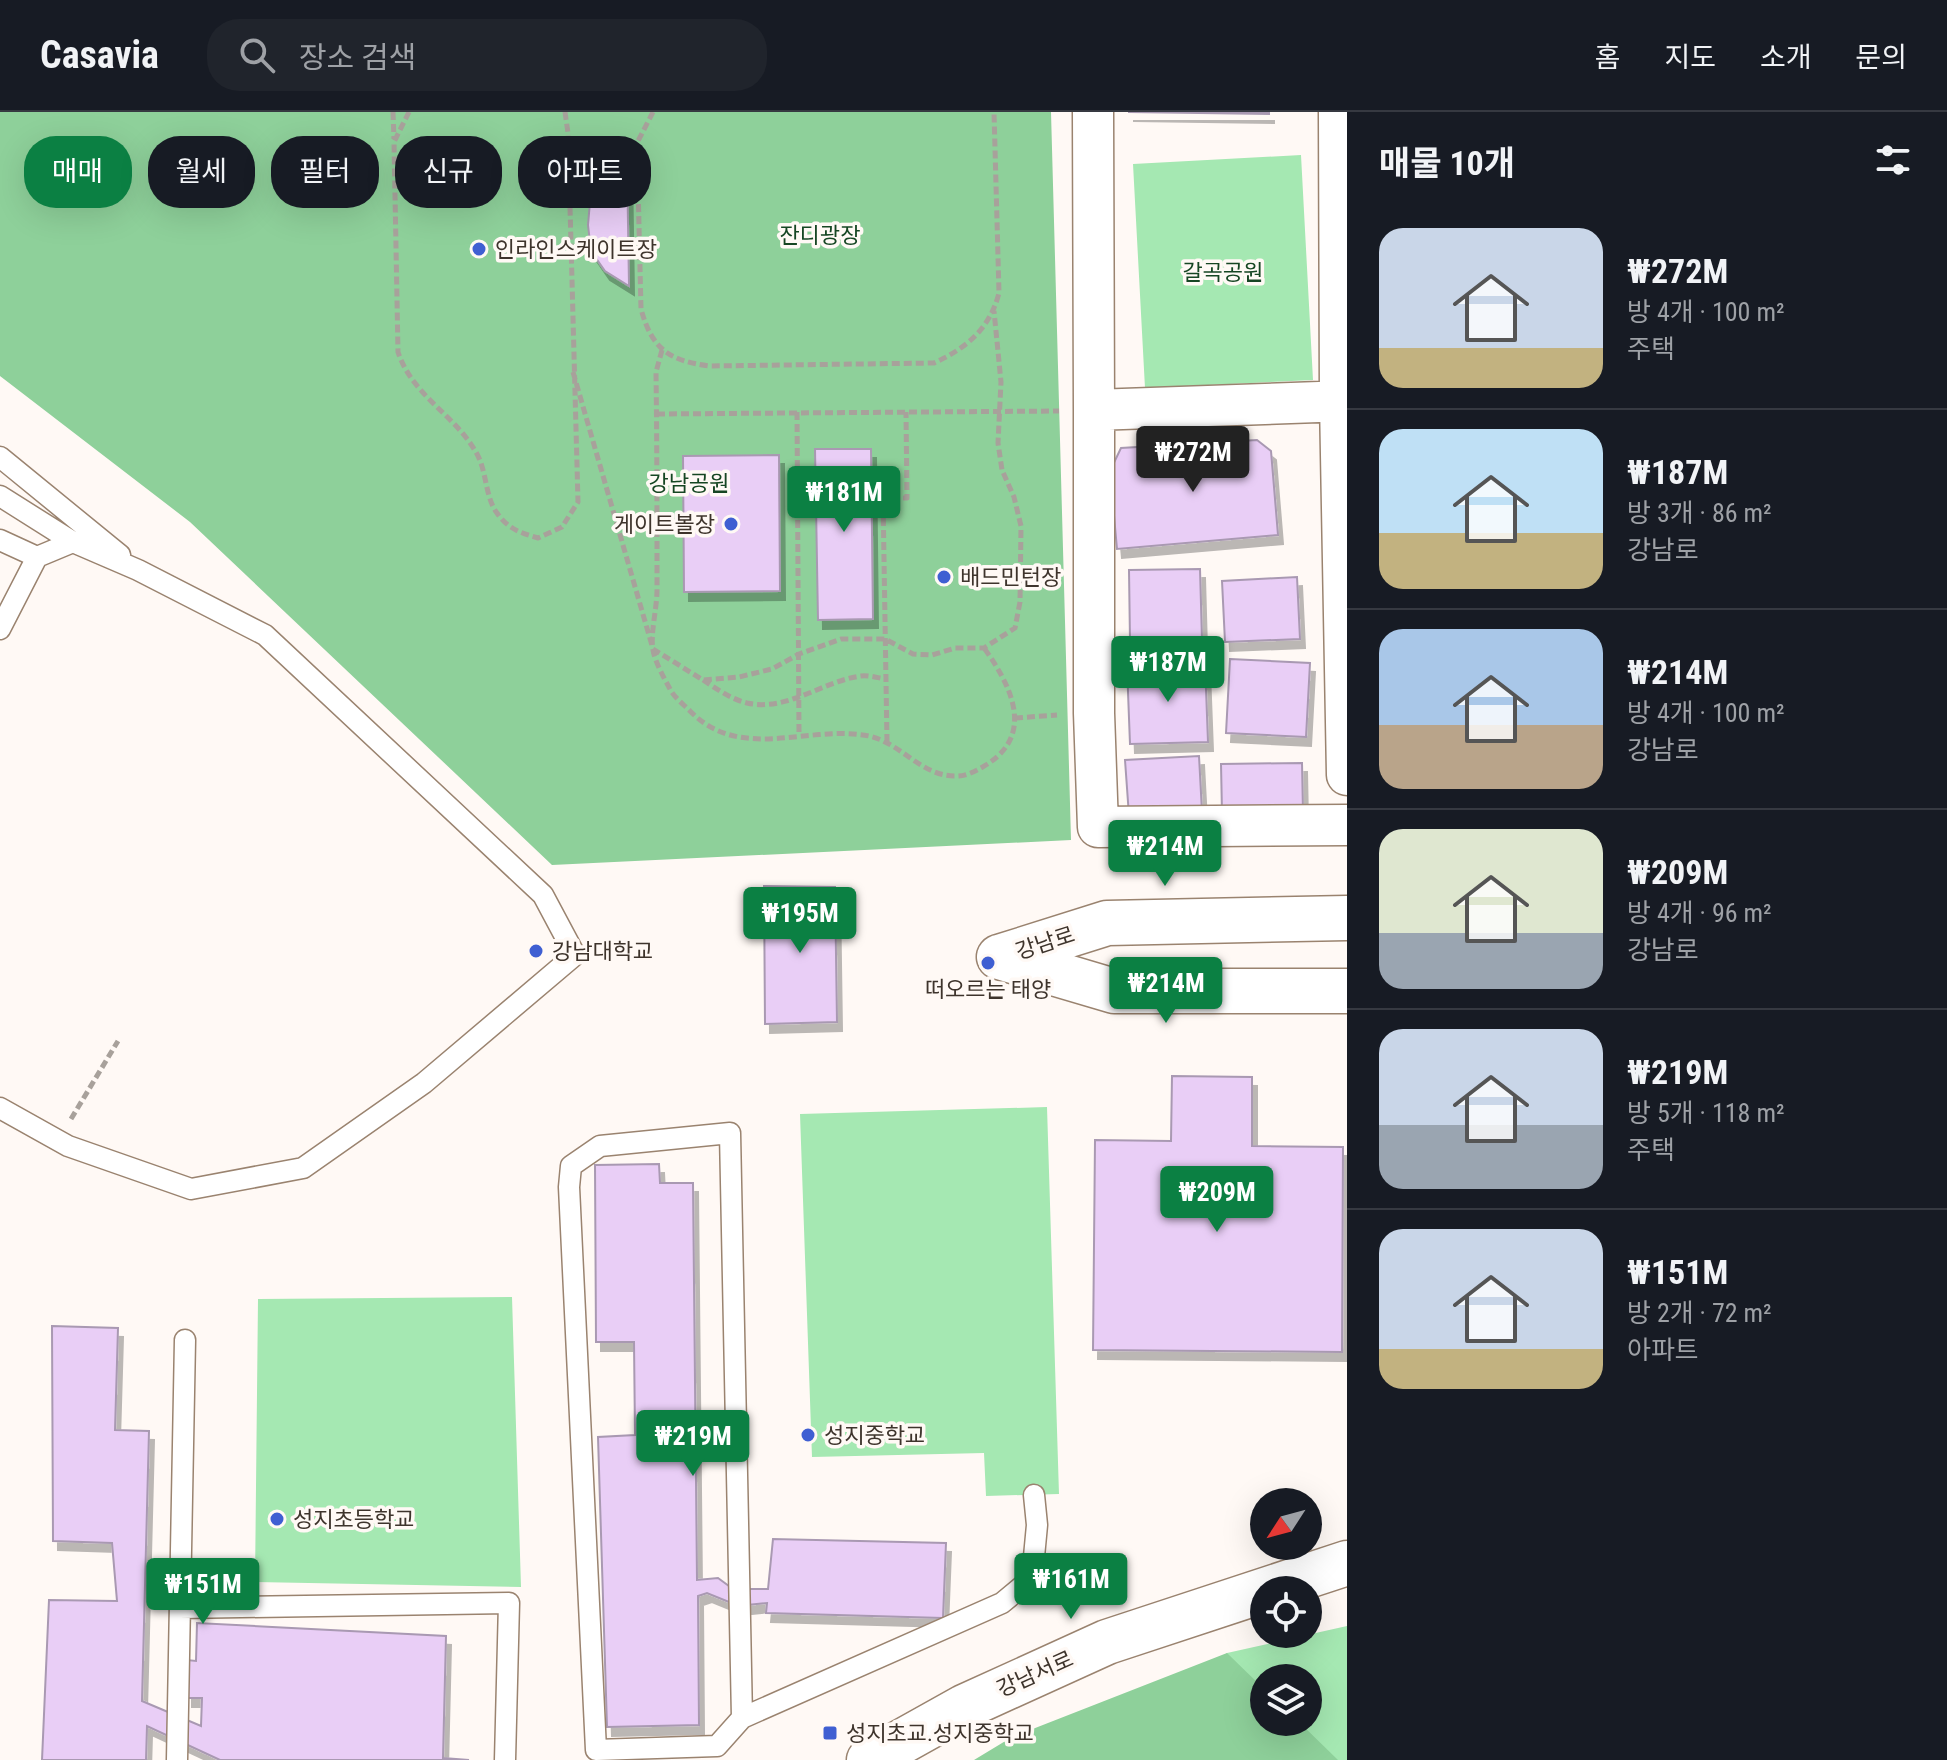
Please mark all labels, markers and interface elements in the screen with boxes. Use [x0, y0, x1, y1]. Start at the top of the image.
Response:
search box [207, 19, 767, 91]
text: Casavia [40, 33, 159, 77]
icon: search [235, 33, 279, 77]
text: 장소 검색 [299, 40, 416, 75]
text: 홈 [1595, 41, 1620, 74]
text: 지도 [1664, 41, 1716, 74]
text: 소개 [1760, 41, 1811, 74]
text: 문의 [1855, 41, 1907, 74]
chip: 매매 [24, 136, 132, 208]
chip: 월세 [148, 136, 255, 208]
chip: 필터 [271, 136, 379, 208]
chip: 신규 [395, 136, 502, 208]
chip: 아파트 [518, 136, 651, 208]
icon: filters [1871, 138, 1915, 182]
text: 매물 10개 [1379, 143, 1515, 183]
park label: 잔디광장 [780, 223, 860, 248]
place label: 인라인스케이트장 [495, 237, 657, 262]
marker: 인라인스케이트장 [470, 240, 488, 258]
text: ₩272M [1627, 251, 1728, 291]
park label: 갈곡공원 [1183, 260, 1263, 285]
icon: home [1443, 260, 1539, 356]
text: 방 4개 · 100 m² [1627, 297, 1785, 327]
text: 주택 [1627, 334, 1675, 364]
pin: ₩272M [1137, 426, 1249, 494]
text: ₩272M [1154, 437, 1232, 467]
text: ₩187M [1627, 452, 1728, 492]
icon: home [1443, 461, 1539, 557]
pin: ₩181M [788, 466, 900, 534]
park label: 강남공원 [649, 471, 729, 496]
text: ₩181M [805, 477, 883, 507]
text: 방 3개 · 86 m² [1627, 498, 1772, 528]
place label: 게이트볼장 [614, 512, 715, 537]
marker: 게이트볼장 [722, 515, 740, 533]
text: 강남로 [1627, 535, 1699, 565]
place label: 배드민턴장 [960, 565, 1061, 590]
marker: 배드민턴장 [935, 568, 953, 586]
pin: ₩187M [1112, 636, 1224, 704]
text: ₩187M [1129, 647, 1207, 677]
text: ₩214M [1627, 652, 1728, 692]
icon: home [1443, 661, 1539, 757]
text: 방 4개 · 100 m² [1627, 698, 1785, 728]
text: 강남로 [1627, 735, 1699, 765]
pin: ₩214M [1109, 820, 1221, 888]
text: ₩214M [1126, 831, 1204, 861]
text: ₩209M [1627, 852, 1728, 892]
icon: home [1443, 861, 1539, 957]
pin: ₩195M [744, 887, 856, 955]
text: ₩195M [761, 898, 839, 928]
text: 방 4개 · 96 m² [1627, 898, 1772, 928]
street label: 강남로 [1012, 922, 1078, 964]
text: 강남로 [1627, 935, 1699, 965]
place label: 강남대학교 [552, 939, 653, 964]
marker: 강남대학교 [527, 942, 545, 960]
marker: 떠오르는 태양 [979, 954, 997, 972]
pin: ₩214M [1110, 957, 1222, 1025]
text: ₩214M [1127, 968, 1205, 998]
place label: 떠오르는 태양 [925, 977, 1051, 1002]
text: ₩219M [1627, 1052, 1728, 1092]
icon: home [1443, 1061, 1539, 1157]
text: 방 5개 · 118 m² [1627, 1098, 1785, 1128]
text: 주택 [1627, 1135, 1675, 1165]
pin: ₩209M [1161, 1166, 1273, 1234]
text: ₩209M [1178, 1177, 1256, 1207]
text: ₩151M [1627, 1252, 1728, 1292]
icon: home [1443, 1261, 1539, 1357]
text: 방 2개 · 72 m² [1627, 1298, 1772, 1328]
text: 아파트 [1627, 1335, 1699, 1365]
pin: ₩219M [637, 1410, 749, 1478]
text: ₩219M [654, 1421, 732, 1451]
place label: 성지중학교 [824, 1423, 925, 1448]
marker: 성지중학교 [799, 1426, 817, 1444]
north arrow [1250, 1488, 1322, 1560]
map controls [1250, 1488, 1322, 1736]
place label: 성지초등학교 [293, 1507, 414, 1532]
marker: 성지초등학교 [268, 1510, 286, 1528]
pin: ₩161M [1015, 1553, 1127, 1621]
pin: ₩151M [147, 1558, 259, 1626]
text: ₩161M [1032, 1564, 1110, 1594]
text: ₩151M [164, 1569, 242, 1599]
button: locate [1250, 1576, 1322, 1648]
street label: 강남서로 [993, 1646, 1077, 1702]
button: layers [1250, 1664, 1322, 1736]
place label: 성지초교.성지중학교 [846, 1721, 1034, 1746]
marker: 성지초교.성지중학교 [821, 1724, 839, 1742]

